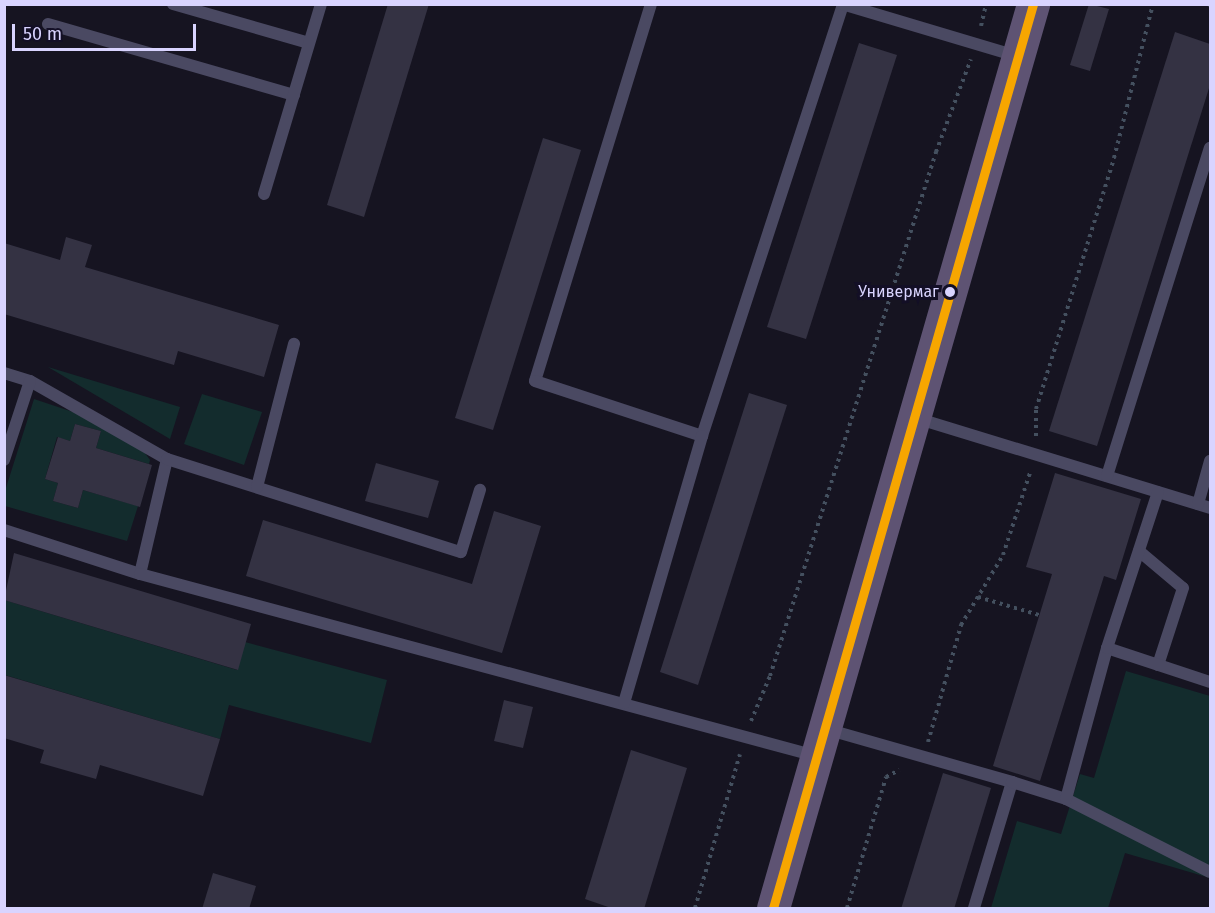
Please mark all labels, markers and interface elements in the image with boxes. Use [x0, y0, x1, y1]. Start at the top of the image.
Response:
scale bar [15, 12, 200, 50]
text: 50 m [23, 23, 62, 45]
place label: Универмаг [858, 282, 939, 302]
marker: Универмаг [944, 286, 956, 298]

